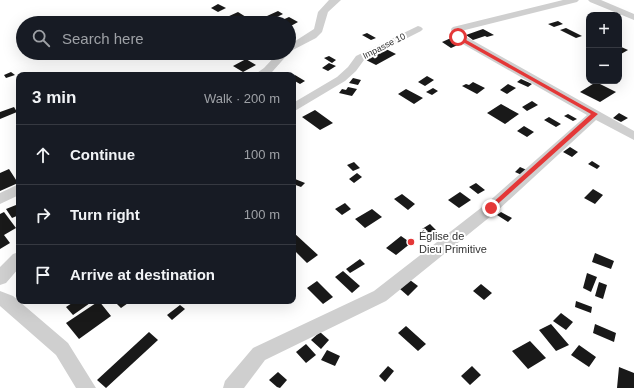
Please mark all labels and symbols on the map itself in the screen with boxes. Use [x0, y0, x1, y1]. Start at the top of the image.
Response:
route start [449, 28, 467, 46]
street label: Impasse 10 [361, 31, 407, 61]
route end [482, 199, 500, 217]
place label: Église de Dieu Primitive [419, 230, 487, 255]
marker: Église de Dieu Primitive [406, 237, 416, 247]

